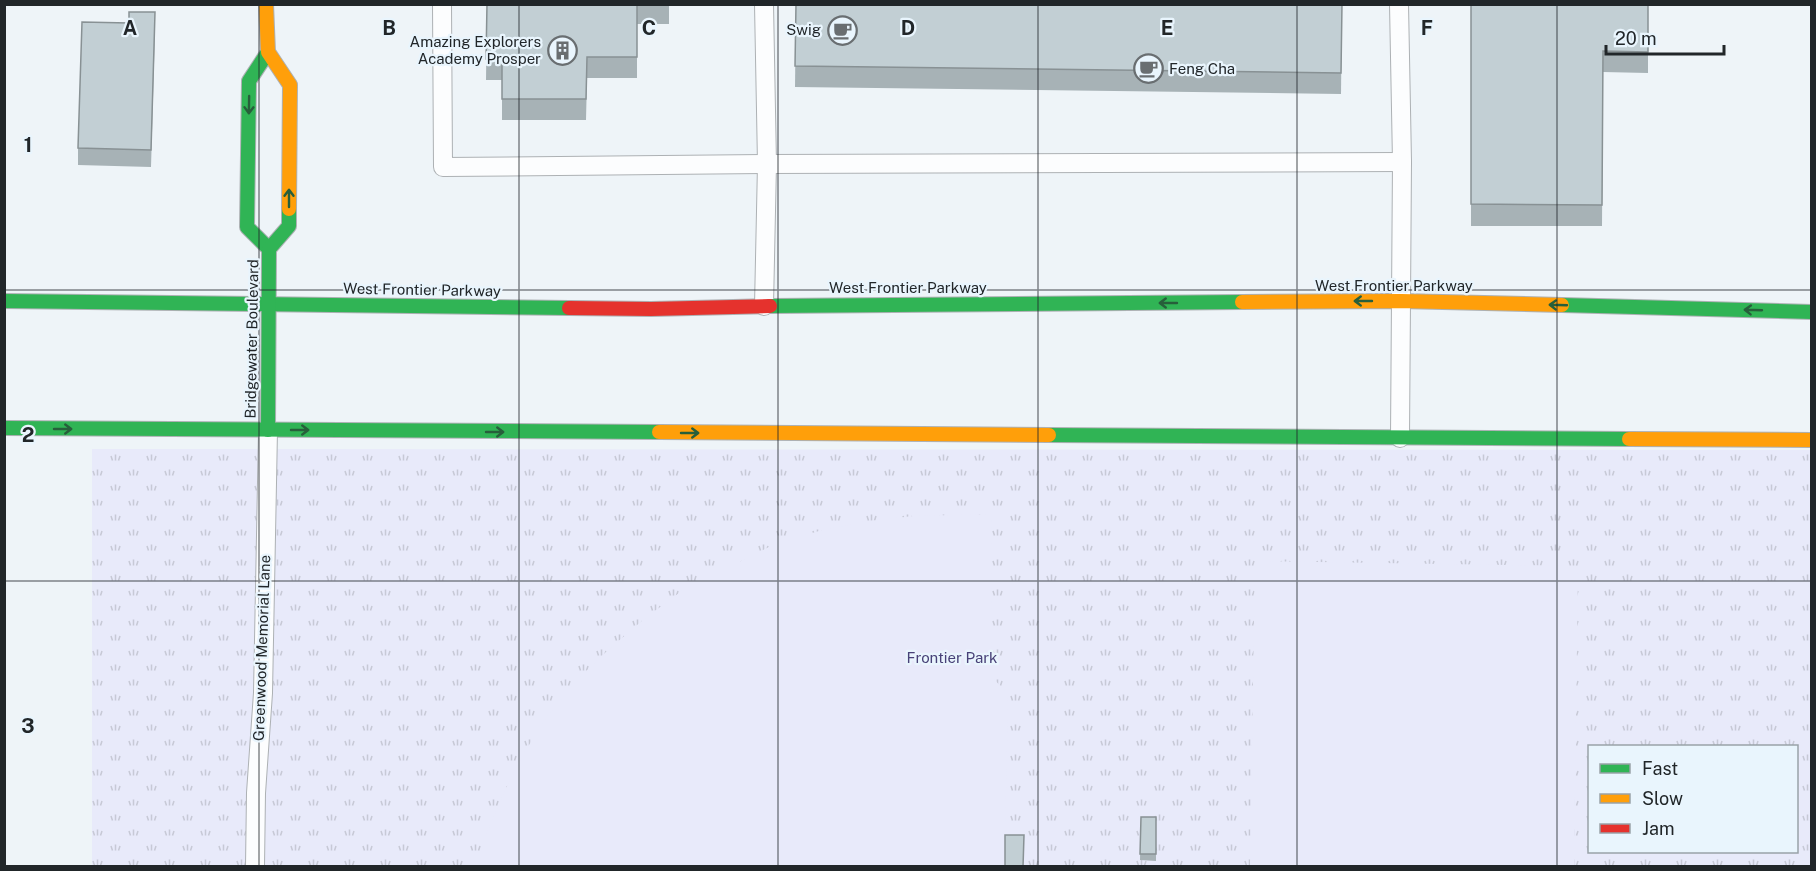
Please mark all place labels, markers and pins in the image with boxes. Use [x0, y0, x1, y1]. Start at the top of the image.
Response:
cafe icon: Swig [826, 14, 858, 46]
place label: Swig [786, 21, 821, 38]
place label: Amazing Explorers Academy Prosper [410, 33, 541, 67]
building icon: Amazing Explorers Academy Prosper [546, 35, 578, 67]
cafe icon: Feng Cha [1132, 53, 1164, 85]
place label: Feng Cha [1169, 60, 1235, 77]

